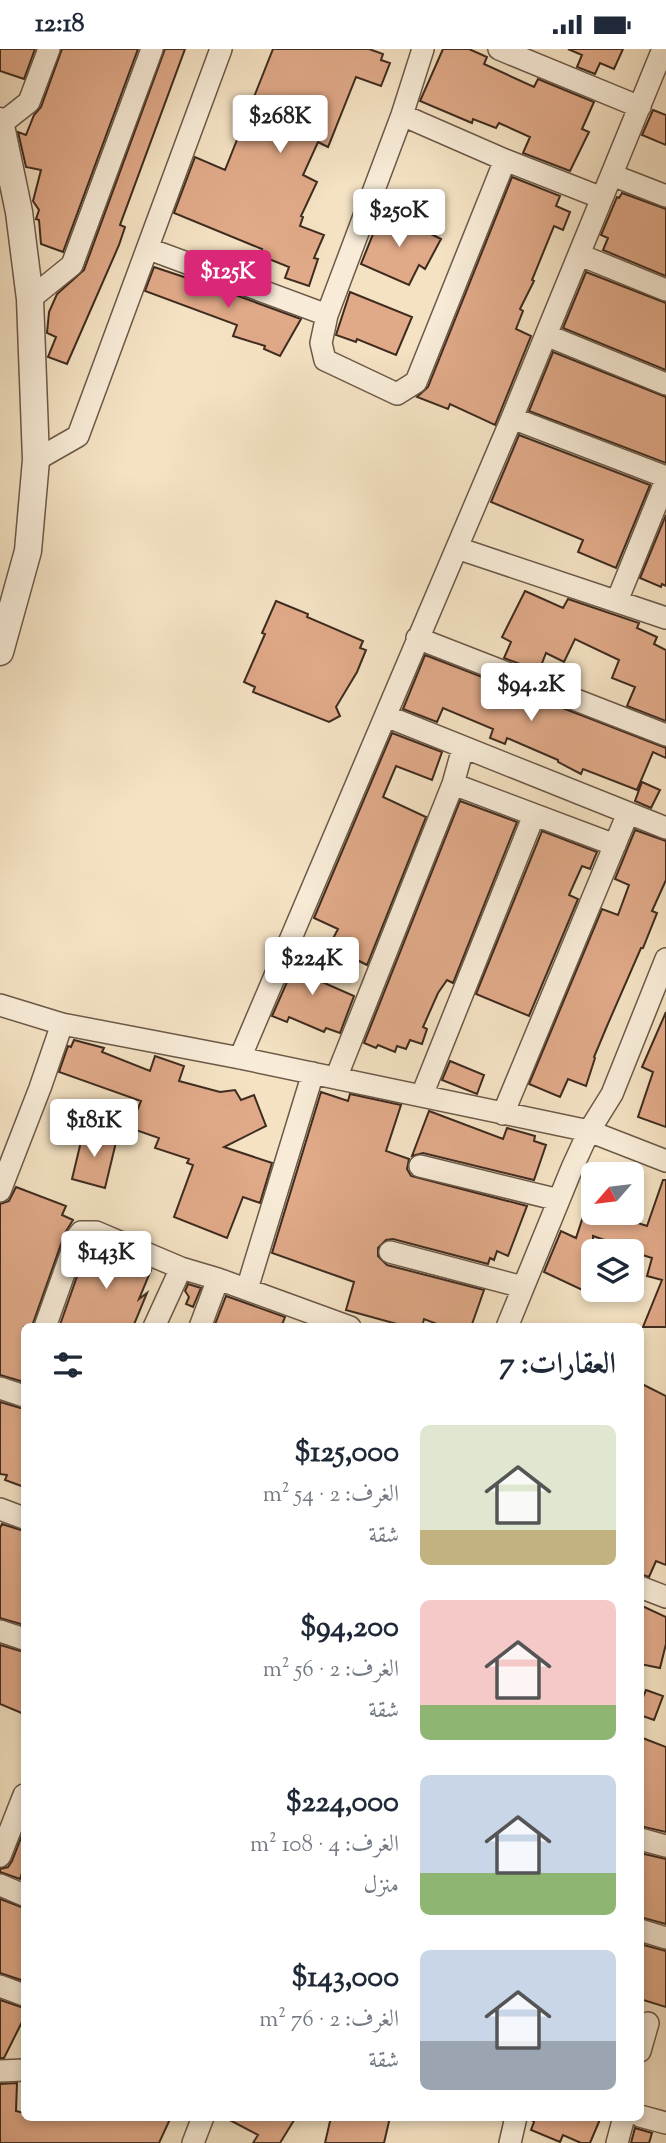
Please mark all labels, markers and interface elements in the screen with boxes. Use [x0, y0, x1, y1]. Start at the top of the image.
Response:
text: 12:18 [35, 6, 85, 43]
pin: $268K [231, 95, 329, 155]
text: $268K [249, 101, 311, 134]
pin: $250K [350, 189, 448, 249]
text: $250K [369, 195, 429, 228]
pin: $125K [179, 251, 277, 310]
text: $125K [200, 256, 256, 289]
pin: $94.2K [474, 663, 588, 723]
text: $94.2K [497, 669, 565, 702]
pin: $224K [263, 937, 361, 997]
text: $224K [281, 943, 343, 976]
pin: $181K [45, 1099, 143, 1159]
text: $181K [66, 1105, 122, 1138]
north arrow [581, 1162, 644, 1225]
map controls [581, 1162, 644, 1302]
pin: $143K [57, 1231, 155, 1291]
text: $143K [77, 1237, 135, 1270]
button: layers [581, 1239, 644, 1302]
text: العقارات: 7 [500, 1344, 616, 1387]
icon: filters [49, 1346, 87, 1384]
text: $125,000 [294, 1432, 399, 1475]
icon: home [476, 1453, 560, 1537]
text: الغرف: 2 · 54 m² [263, 1479, 399, 1512]
text: شقة [369, 1520, 399, 1553]
text: $94,200 [300, 1607, 399, 1650]
icon: home [476, 1628, 560, 1712]
text: الغرف: 2 · 56 m² [263, 1654, 399, 1687]
text: شقة [369, 1695, 399, 1728]
text: $224,000 [286, 1782, 399, 1825]
icon: home [476, 1803, 560, 1887]
text: الغرف: 4 · 108 m² [250, 1829, 399, 1862]
text: منزل [364, 1870, 399, 1903]
text: $143,000 [291, 1957, 399, 2000]
icon: home [476, 1978, 560, 2062]
text: الغرف: 2 · 76 m² [259, 2004, 399, 2037]
text: شقة [369, 2045, 399, 2078]

